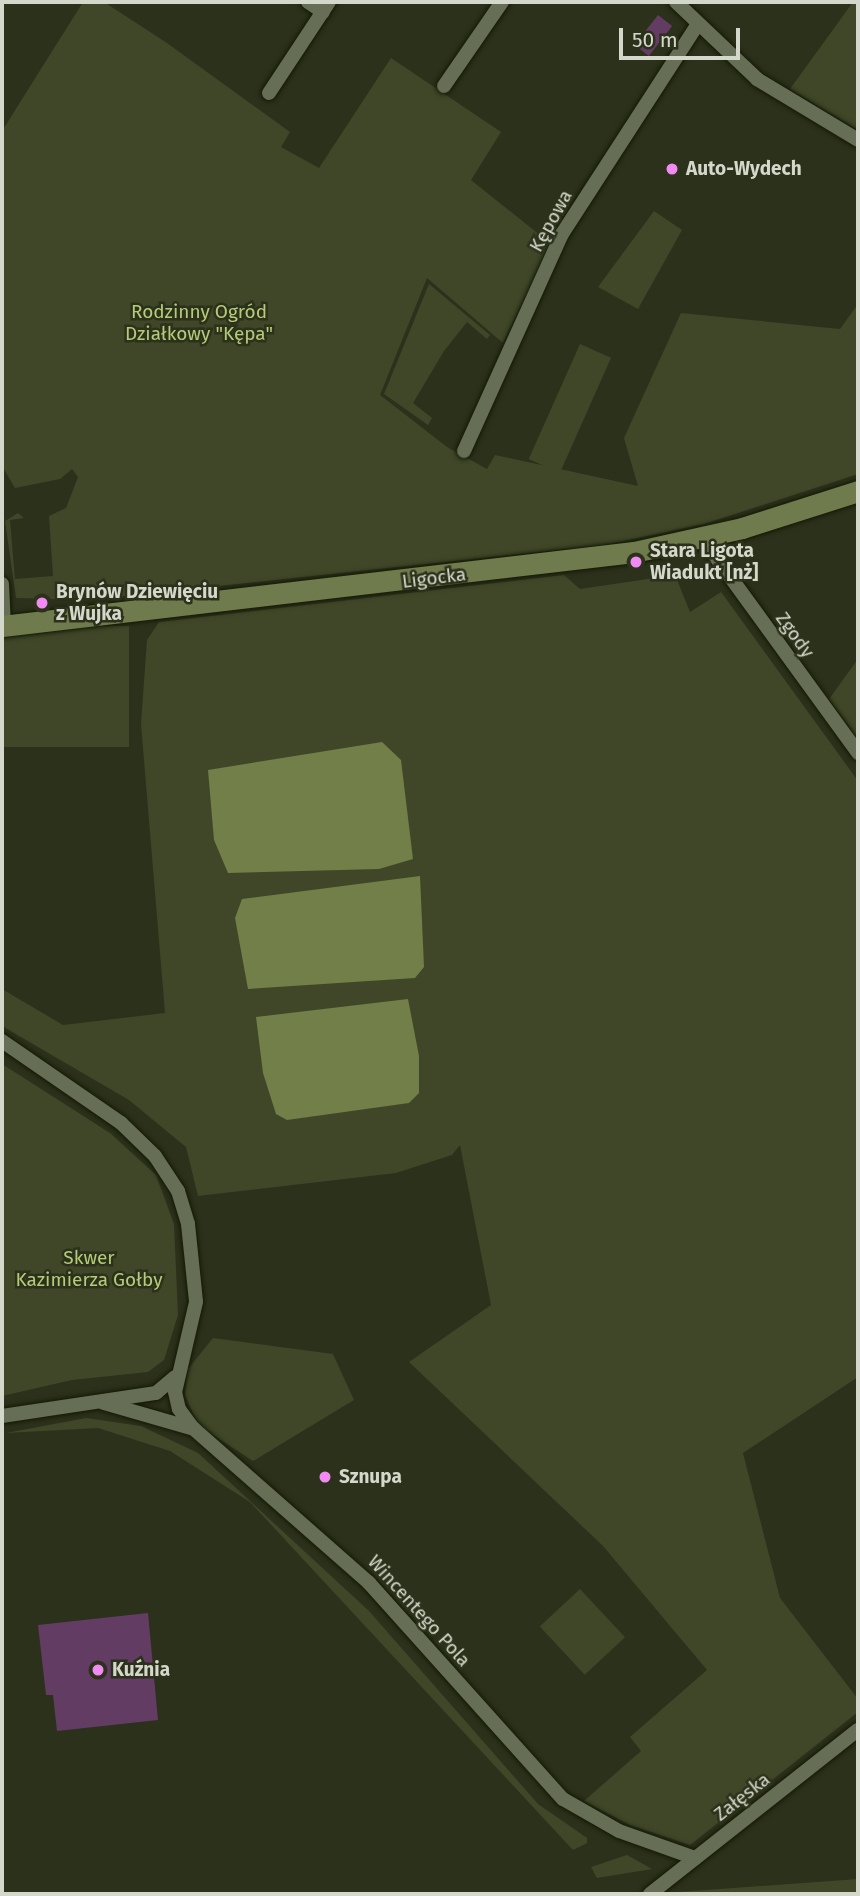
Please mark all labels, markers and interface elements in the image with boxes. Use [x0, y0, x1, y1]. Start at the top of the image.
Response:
scale bar [622, 14, 743, 58]
text: 50 m [632, 27, 678, 53]
place label: Auto-Wydech [686, 158, 802, 180]
marker: Auto-Wydech [664, 161, 680, 177]
street label: Kępowa [525, 186, 577, 256]
park label: Rodzinny Ogród Działkowy "Kępa" [125, 301, 273, 345]
place label: Stara Ligota Wiadukt [nż] [650, 540, 758, 584]
marker: Stara Ligota Wiadukt [nż] [628, 554, 644, 570]
street label: Ligocka [401, 563, 467, 593]
place label: Brynów Dziewięciu z Wujka [56, 581, 218, 625]
marker: Brynów Dziewięciu z Wujka [34, 595, 50, 611]
street label: Zgody [771, 608, 819, 662]
park label: Skwer Kazimierza Gołby [15, 1247, 163, 1291]
place label: Sznupa [339, 1466, 402, 1488]
marker: Sznupa [317, 1469, 333, 1485]
street label: Wincentego Pola [363, 1550, 475, 1672]
place label: Kuźnia [112, 1659, 170, 1681]
marker: Kuźnia [90, 1662, 106, 1678]
street label: Załęska [710, 1768, 774, 1826]

